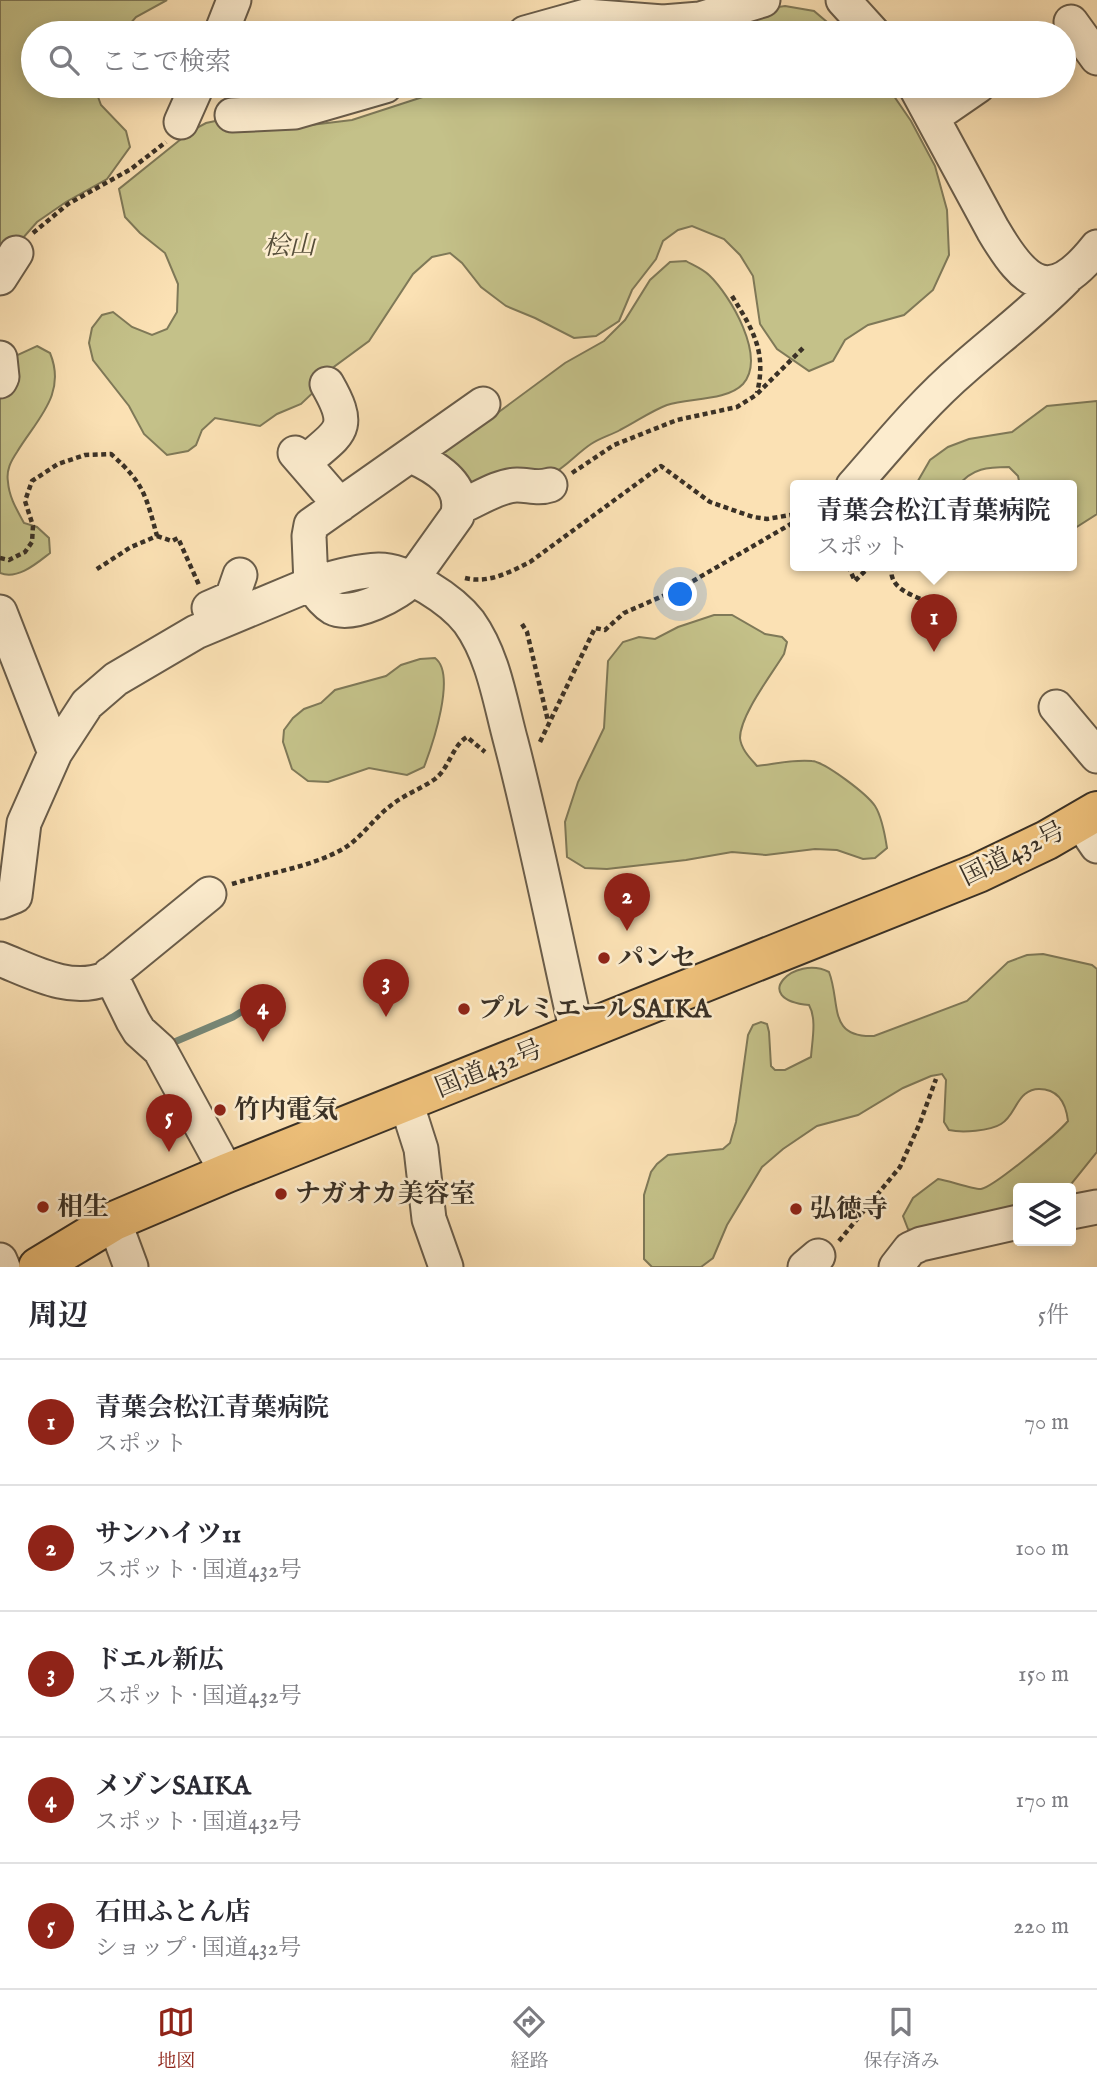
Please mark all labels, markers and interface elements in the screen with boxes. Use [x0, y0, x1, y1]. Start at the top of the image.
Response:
search box [21, 21, 1076, 98]
icon: search [45, 41, 83, 79]
text: ここで検索 [101, 46, 231, 79]
park label: 桧山 [263, 230, 317, 263]
popup [790, 480, 1077, 571]
text: 青葉会松江青葉病院 [816, 495, 1051, 528]
text: スポット [816, 533, 908, 562]
your location [663, 577, 697, 611]
pin: 1 [911, 594, 957, 652]
street label: 国道432号 [955, 814, 1071, 894]
pin: 2 [604, 873, 650, 931]
place label: パンセ [618, 942, 696, 975]
marker: パンセ [596, 950, 612, 966]
pin: 3 [363, 959, 409, 1017]
pin: 4 [240, 984, 286, 1042]
place label: プルミエールSAIKA [478, 993, 712, 1026]
marker: プルミエールSAIKA [456, 1001, 472, 1017]
street label: 国道432号 [431, 1033, 547, 1105]
pin: 5 [146, 1094, 192, 1152]
place label: 竹内電気 [234, 1094, 338, 1127]
marker: 竹内電気 [212, 1102, 228, 1118]
place label: ナガオカ美容室 [295, 1178, 476, 1211]
map controls [1013, 1183, 1076, 1246]
button: layers [1013, 1183, 1076, 1246]
marker: ナガオカ美容室 [273, 1186, 289, 1202]
place label: 相生 [57, 1191, 109, 1224]
place label: 弘徳寺 [810, 1193, 888, 1226]
marker: 相生 [35, 1199, 51, 1215]
marker: 弘徳寺 [788, 1201, 804, 1217]
text: 周辺 [28, 1298, 88, 1336]
text: 5件 [1038, 1301, 1069, 1330]
text: 青葉会松江青葉病院 [95, 1392, 329, 1425]
text: 1 [47, 1408, 55, 1437]
text: 70 m [1024, 1408, 1069, 1437]
text: スポット [95, 1430, 187, 1459]
text: サンハイツ11 [95, 1518, 241, 1551]
text: 2 [46, 1534, 56, 1563]
text: 100 m [1015, 1534, 1069, 1563]
text: スポット · 国道432号 [95, 1556, 302, 1585]
text: ドエル新広 [95, 1644, 224, 1677]
text: 3 [47, 1660, 55, 1689]
text: 150 m [1018, 1660, 1069, 1689]
text: スポット · 国道432号 [95, 1682, 302, 1711]
text: メゾンSAIKA [95, 1770, 251, 1803]
text: 4 [45, 1786, 57, 1815]
text: 170 m [1016, 1786, 1069, 1815]
text: スポット · 国道432号 [95, 1808, 302, 1837]
text: 石田ふとん店 [95, 1896, 251, 1929]
text: 5 [47, 1912, 55, 1941]
text: 220 m [1013, 1912, 1069, 1941]
text: ショップ · 国道432号 [95, 1934, 301, 1963]
tab: 地図 [157, 2003, 196, 2074]
tab: 経路 [510, 2003, 549, 2074]
tab: 保存済み [863, 2003, 940, 2074]

